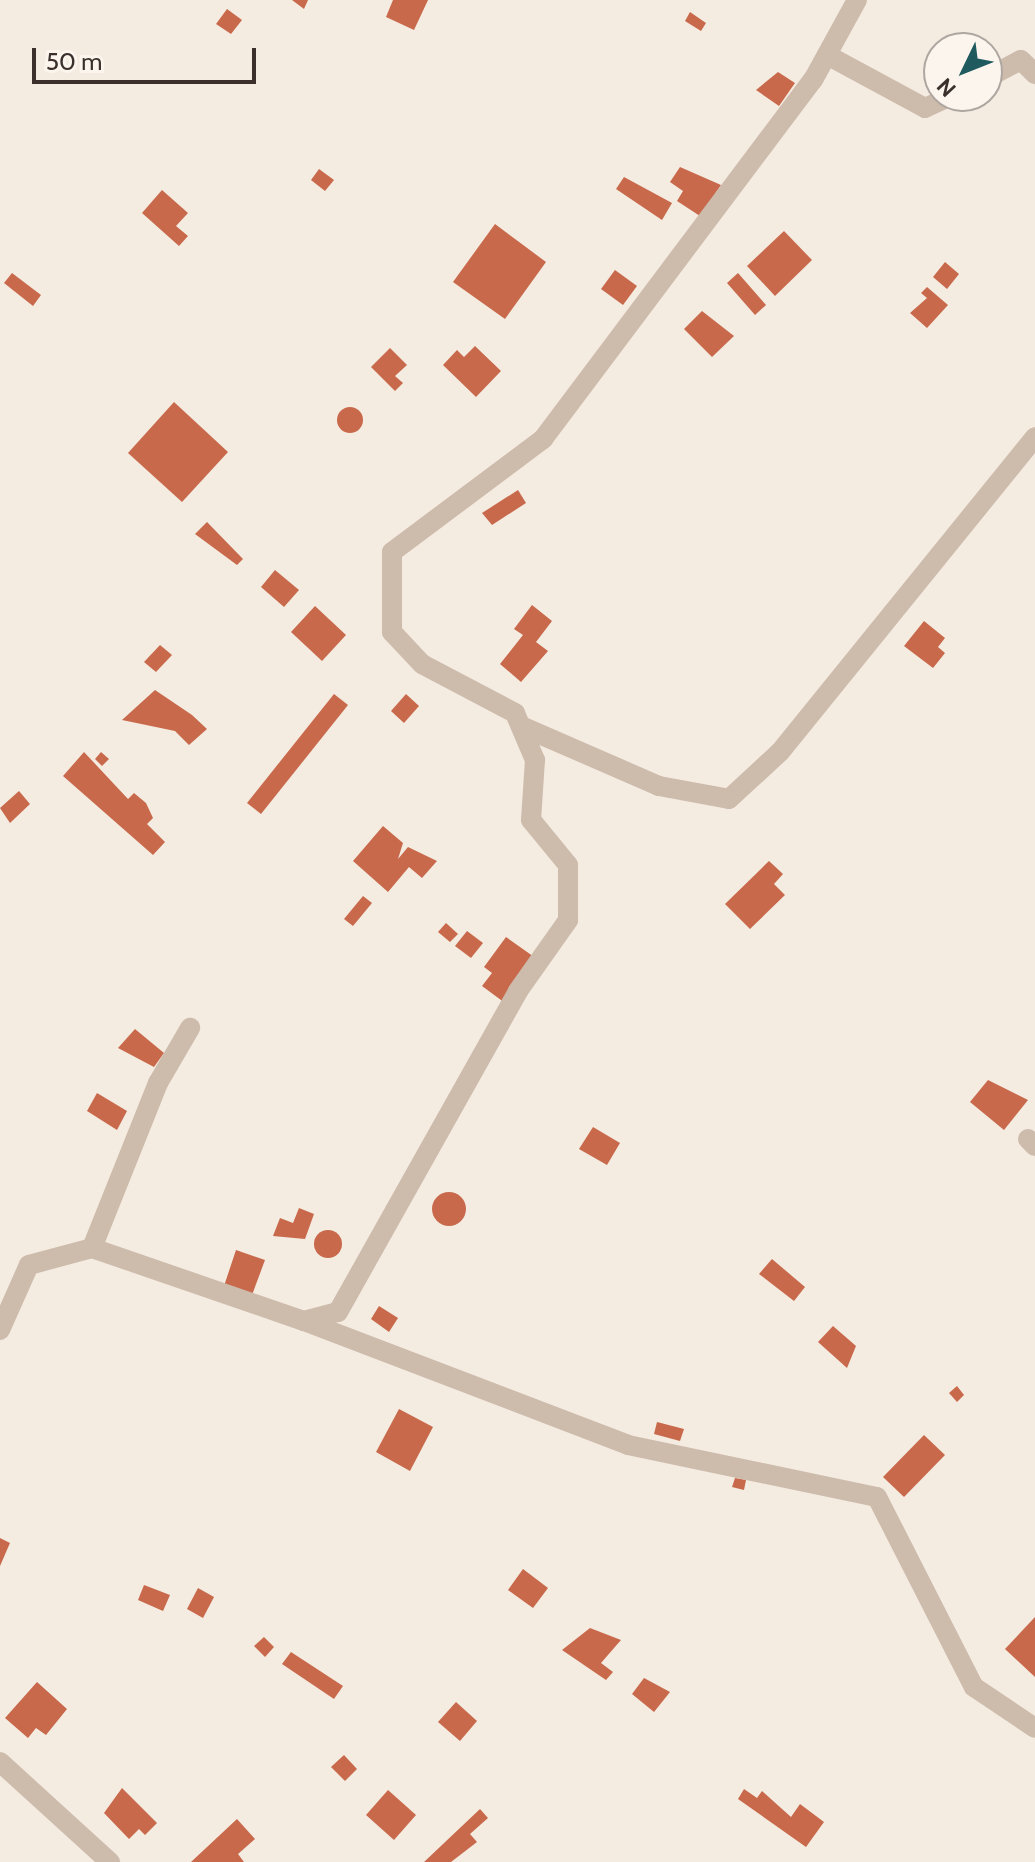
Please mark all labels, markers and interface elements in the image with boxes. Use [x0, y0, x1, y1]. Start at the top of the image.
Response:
scale bar [36, 32, 260, 82]
north arrow [923, 32, 1003, 112]
text: 50 m [46, 47, 102, 76]
text: N [931, 72, 962, 102]

